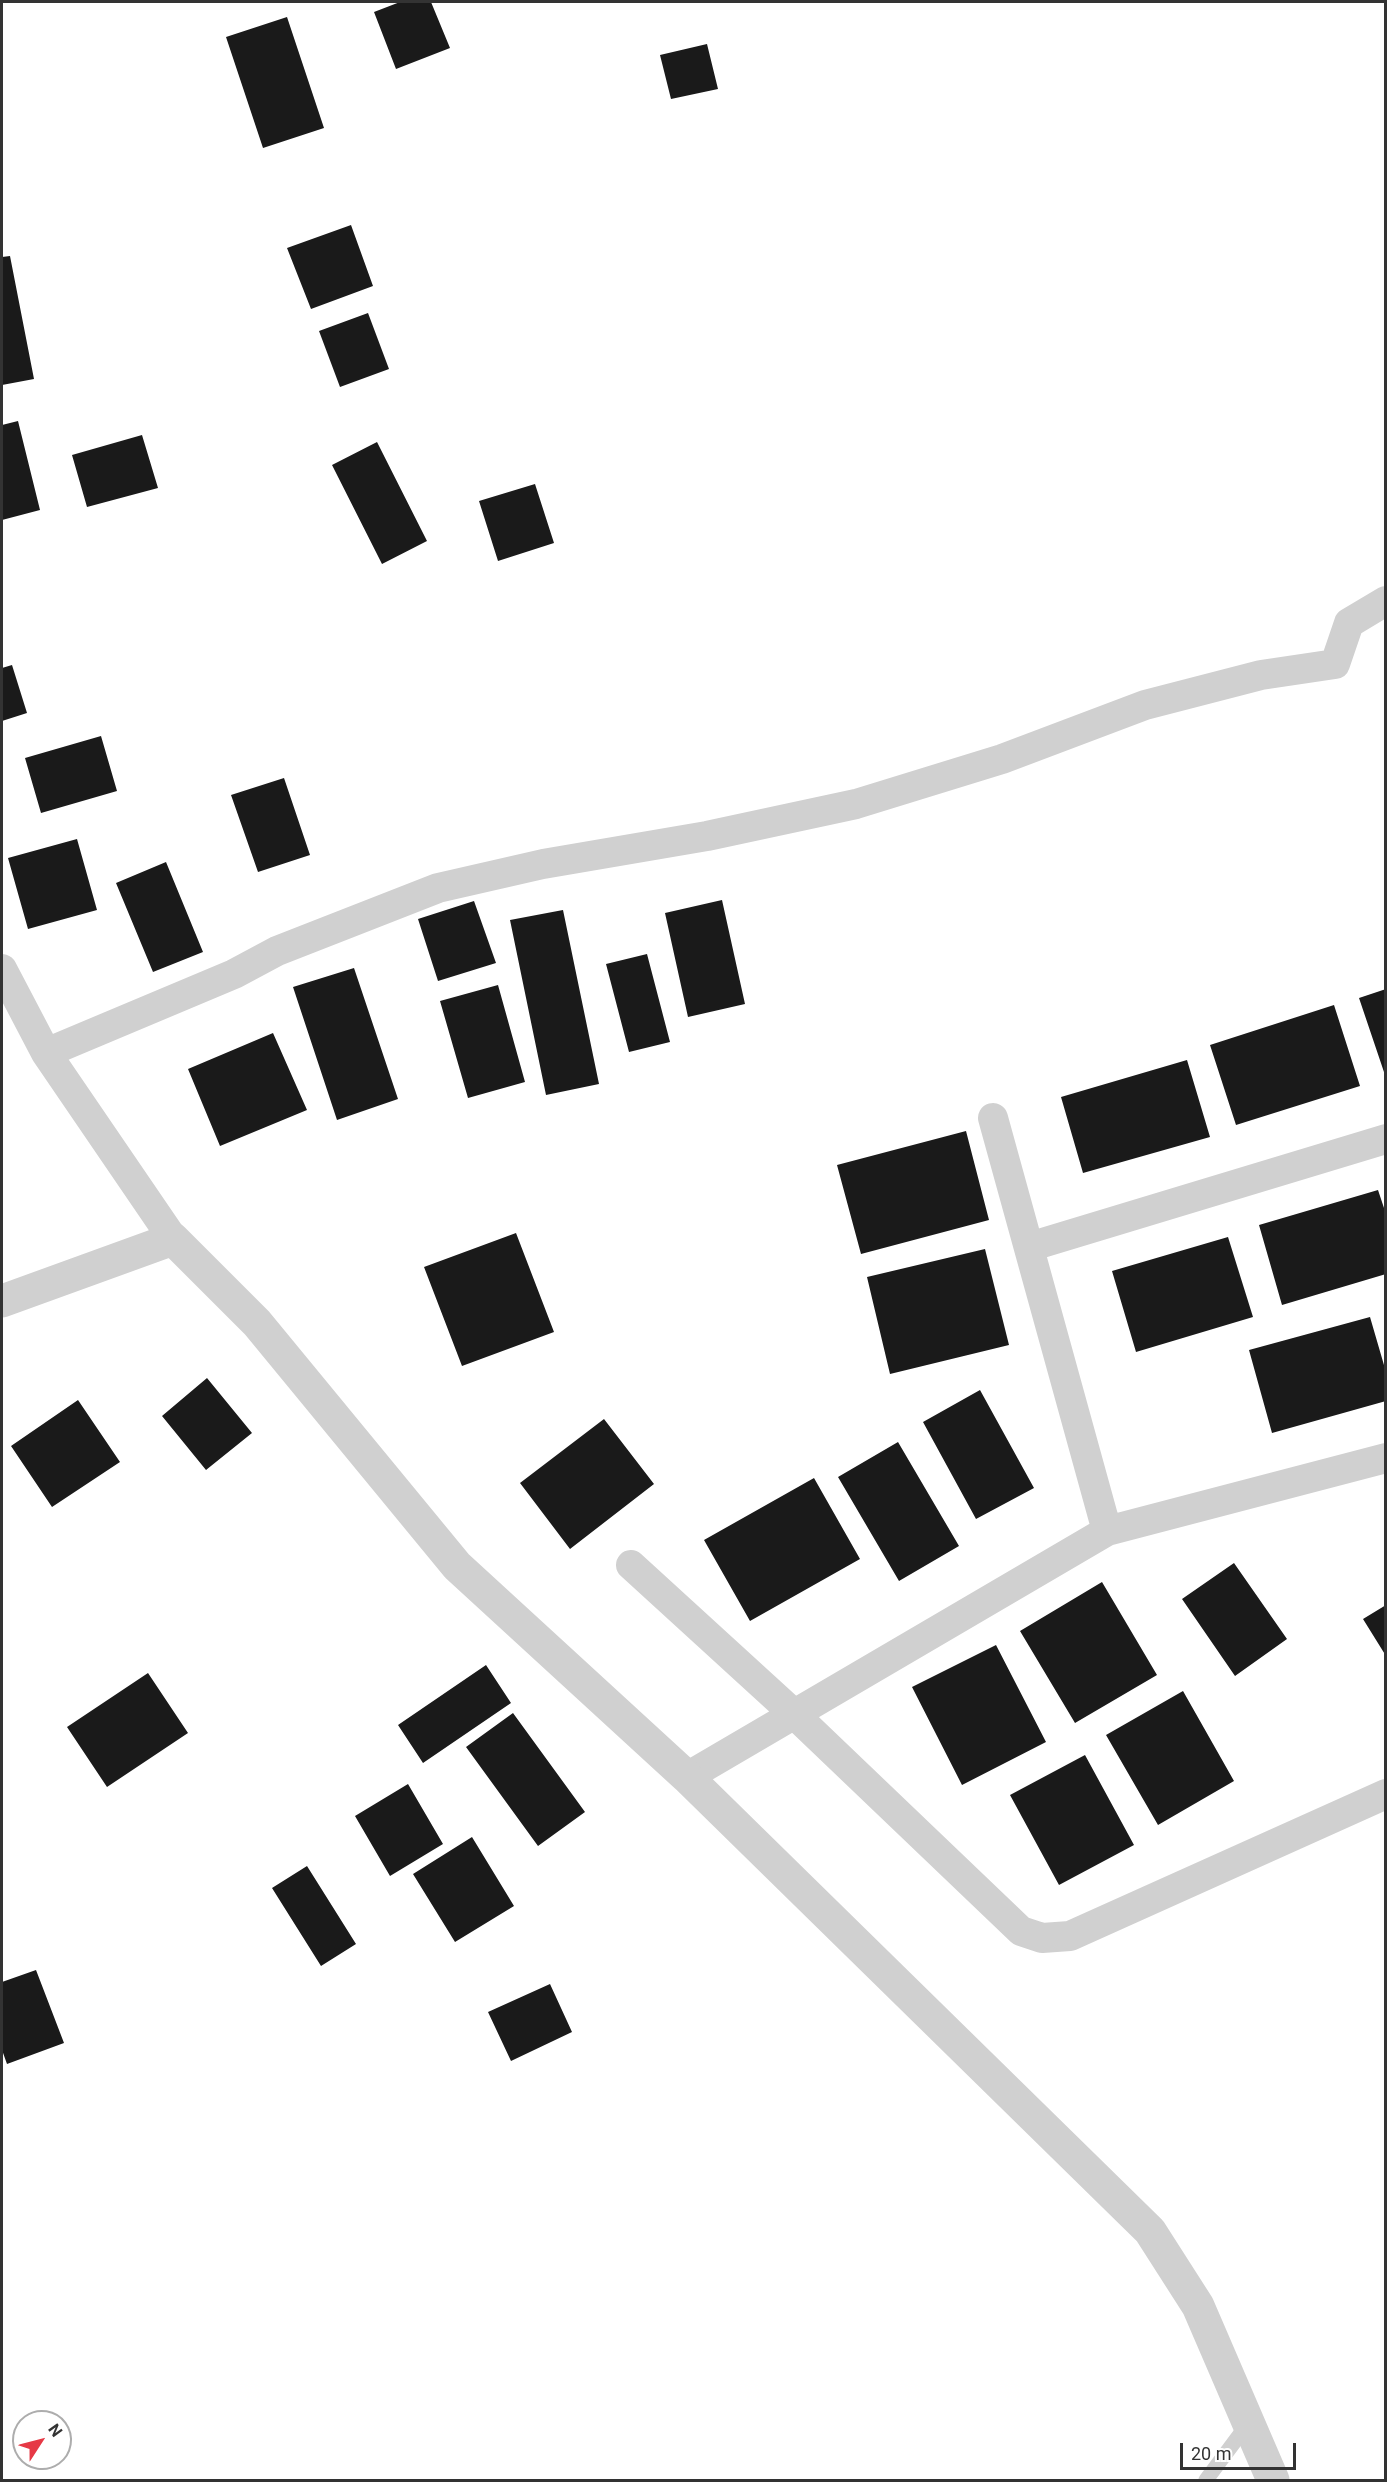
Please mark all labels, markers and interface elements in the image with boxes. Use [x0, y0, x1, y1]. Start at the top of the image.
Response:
north arrow [12, 2410, 72, 2470]
text: N [44, 2420, 66, 2440]
scale bar [1183, 2431, 1298, 2469]
text: 20 m [1191, 2443, 1231, 2464]

